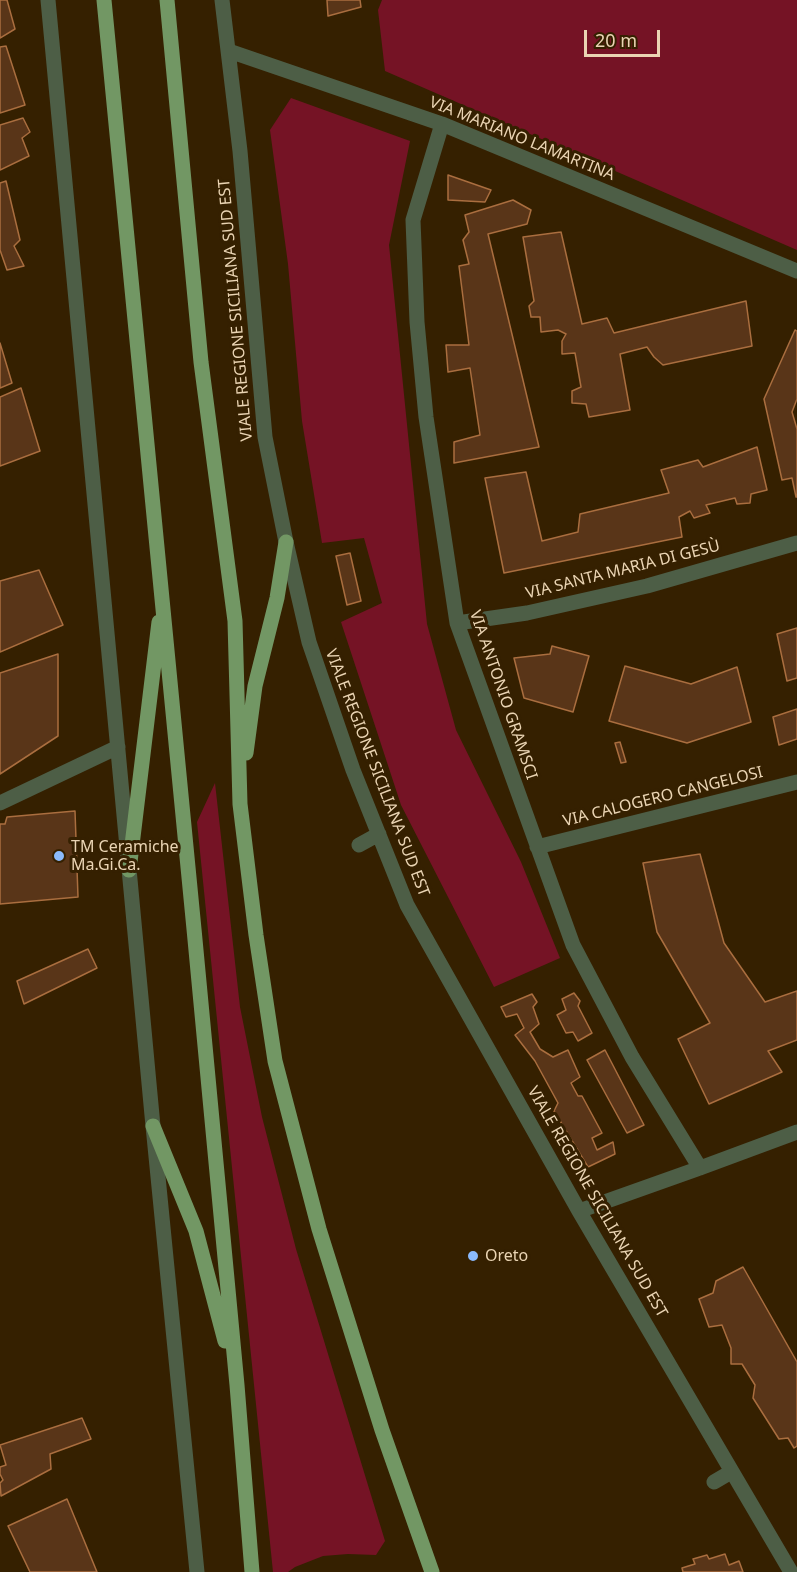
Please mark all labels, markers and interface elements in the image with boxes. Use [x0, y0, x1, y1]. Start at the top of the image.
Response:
scale bar [587, 18, 664, 56]
text: 20 m [595, 28, 637, 52]
street label: VIA MARIANO LAMARTINA [426, 93, 618, 185]
street label: VIALE REGIONE SICILIANA SUD EST [215, 178, 257, 442]
street label: VIA SANTA MARIA DI GESÙ [524, 537, 722, 603]
street label: VIA ANTONIO GRAMSCI [465, 608, 541, 782]
street label: VIALE REGIONE SICILIANA SUD EST [321, 647, 433, 899]
street label: VIA CALOGERO CANGELOSI [561, 763, 765, 831]
place label: TM Ceramiche Ma.Gi.Ca. [71, 837, 179, 875]
marker: TM Ceramiche Ma.Gi.Ca. [52, 849, 66, 863]
street label: VIALE REGIONE SICILIANA SUD EST [523, 1083, 671, 1321]
place label: Oreto [485, 1246, 528, 1266]
marker: Oreto [466, 1249, 480, 1263]

